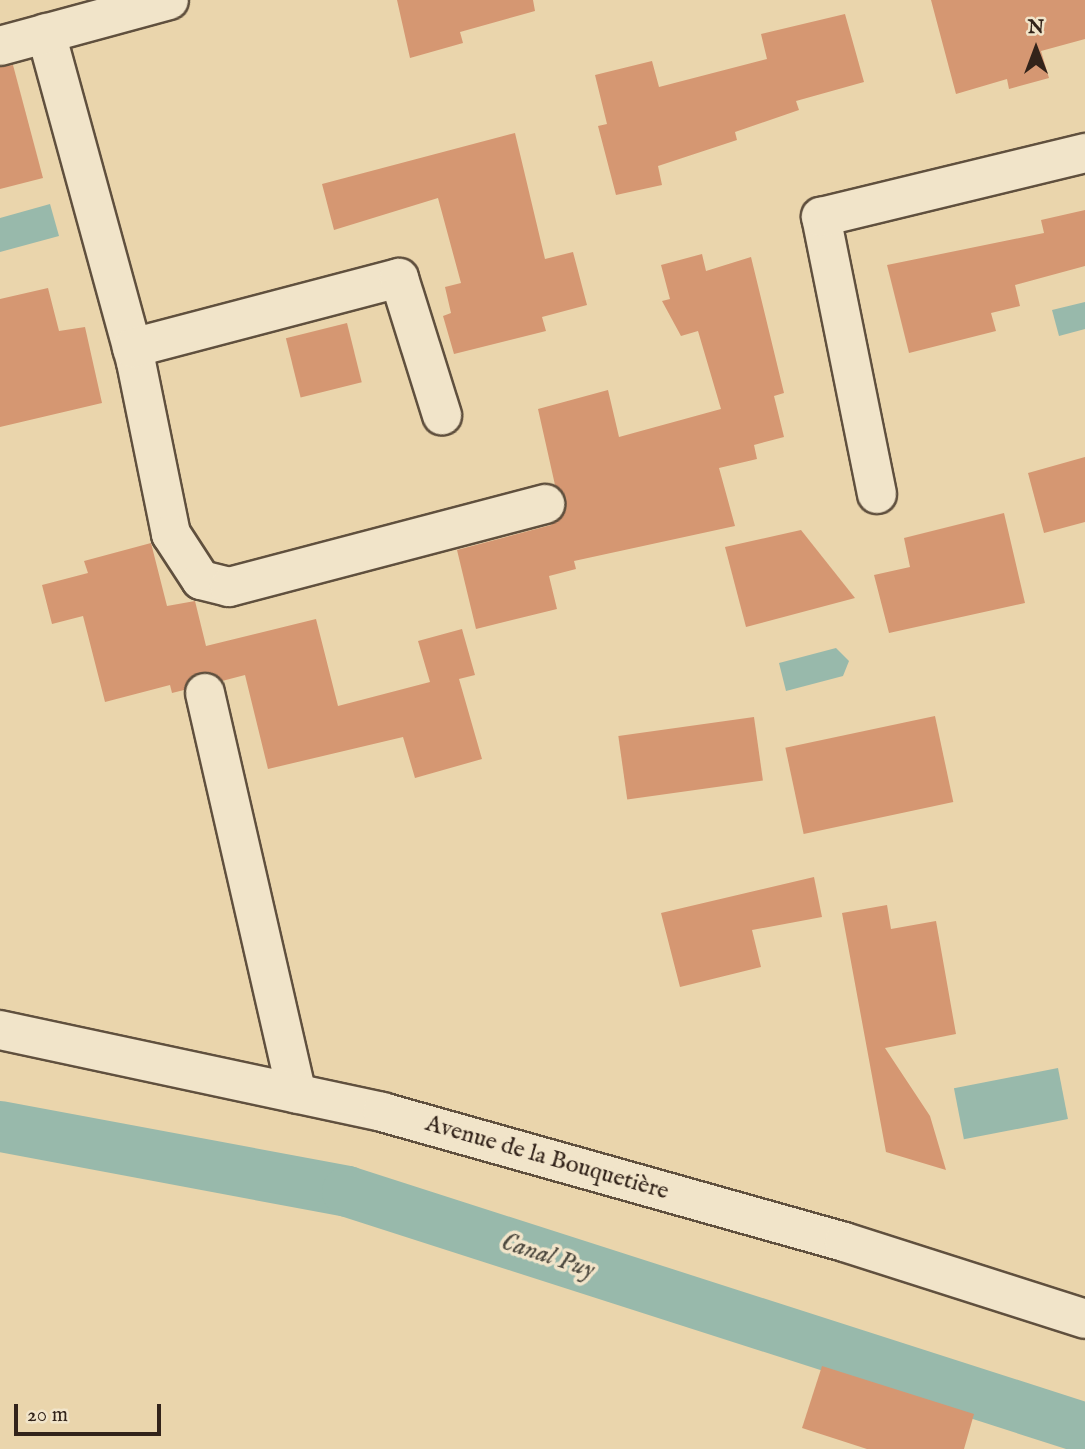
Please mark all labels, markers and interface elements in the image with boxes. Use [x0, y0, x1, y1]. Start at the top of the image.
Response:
north arrow [1001, 14, 1071, 84]
text: N [1028, 16, 1044, 40]
street label: Avenue de la Bouquetière [422, 1109, 672, 1207]
water label: Canal Puy [497, 1226, 599, 1286]
scale bar [18, 1390, 164, 1434]
text: 20 m [27, 1402, 68, 1429]

